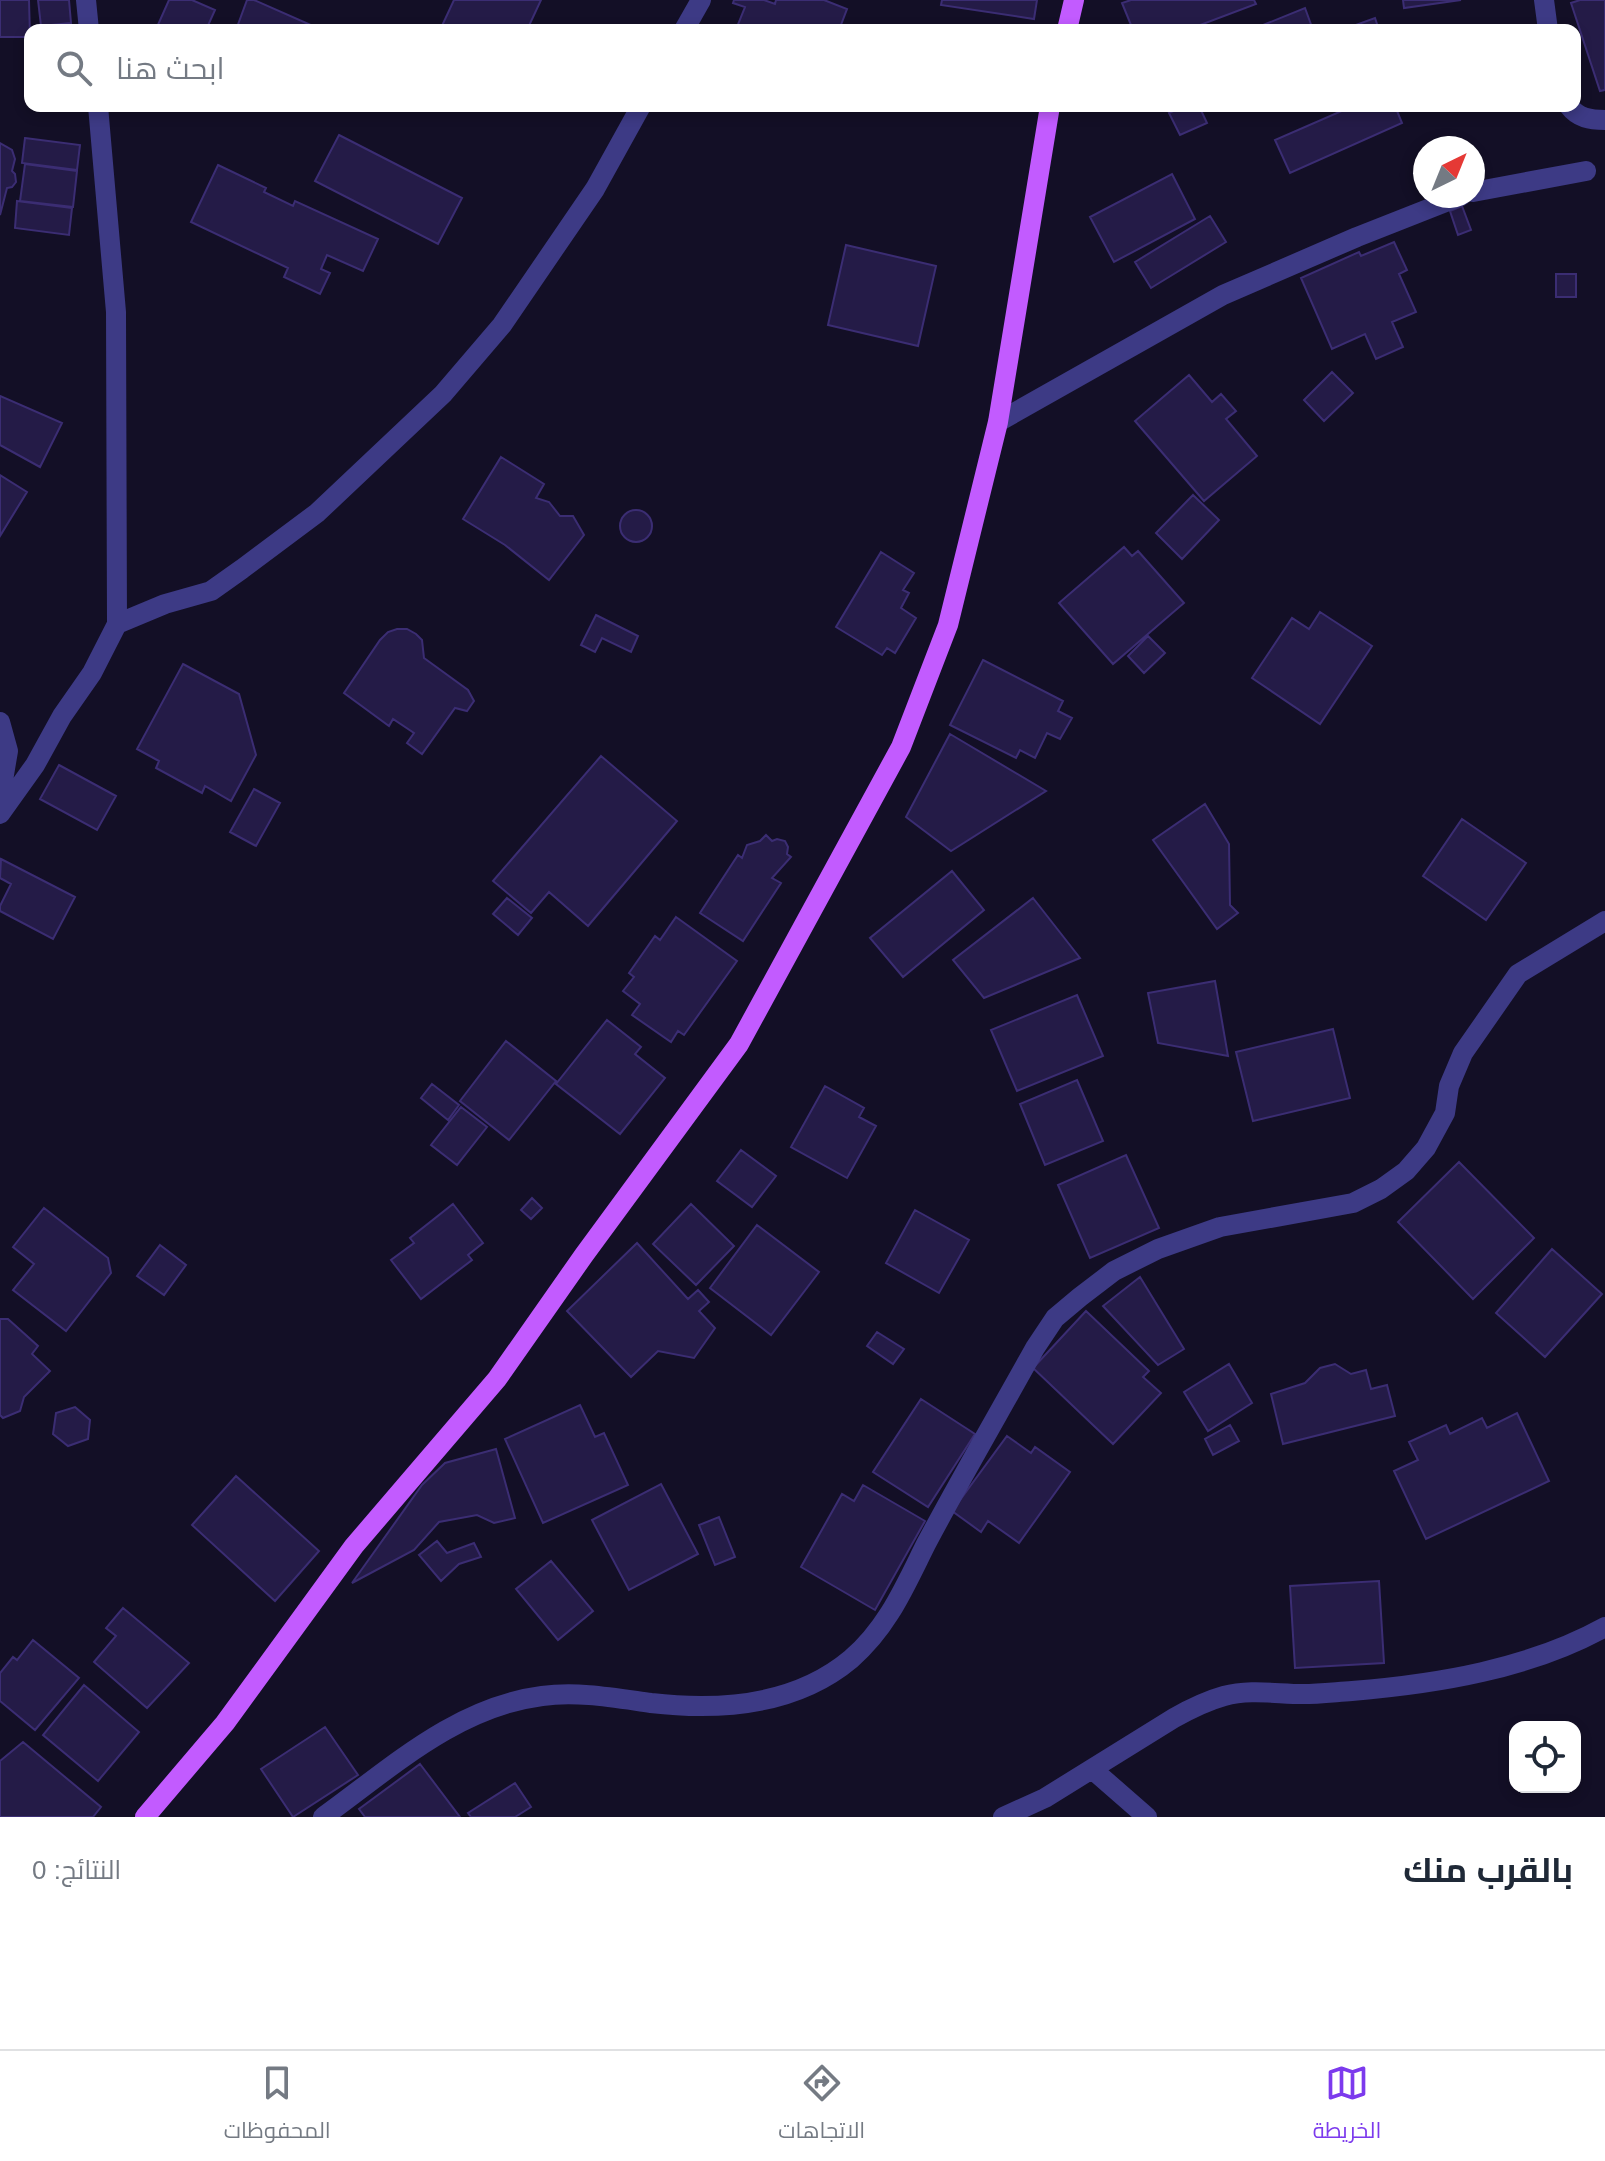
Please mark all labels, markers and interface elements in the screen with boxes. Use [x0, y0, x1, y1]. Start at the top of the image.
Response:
search box [24, 24, 1581, 112]
icon: search [52, 46, 96, 90]
text: ابحث هنا [116, 52, 225, 85]
north arrow [1413, 136, 1485, 208]
map controls [1509, 1721, 1581, 1793]
button: locate [1509, 1721, 1581, 1793]
text: بالقرب منك [1403, 1851, 1573, 1889]
text: النتائج: 0 [32, 1855, 121, 1885]
tab: المحفوظات [224, 2061, 331, 2151]
tab: الاتجاهات [778, 2061, 865, 2151]
tab: الخريطة [1313, 2061, 1381, 2151]

